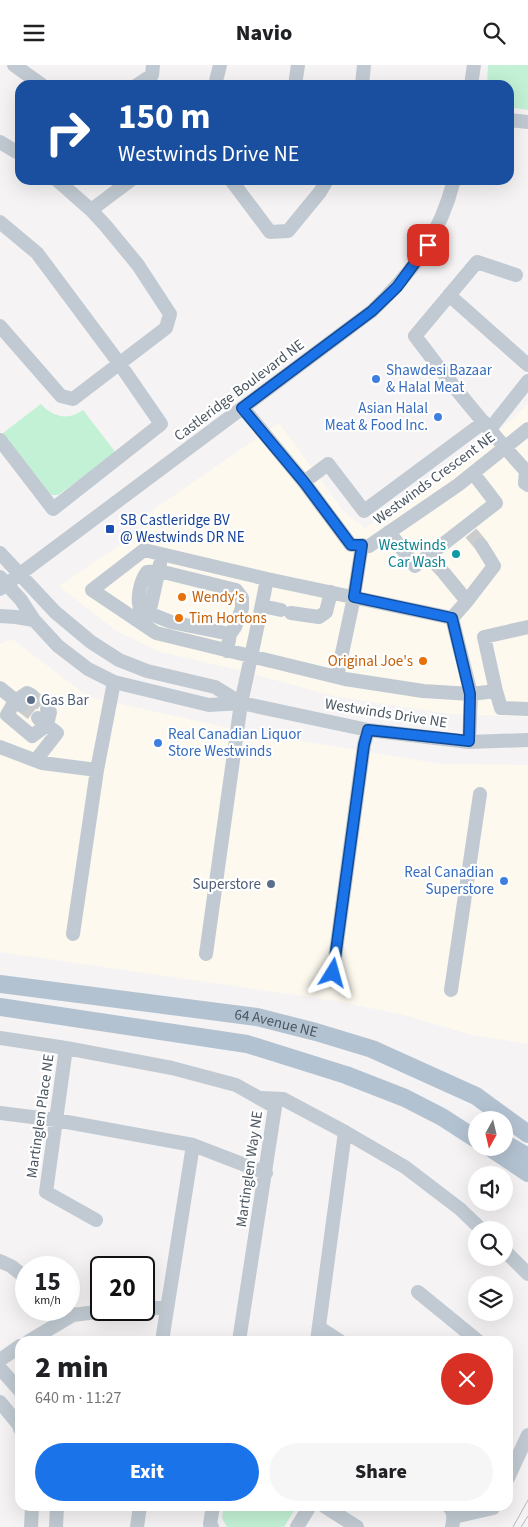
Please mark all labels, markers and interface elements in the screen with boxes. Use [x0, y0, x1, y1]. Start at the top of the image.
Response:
text: Navio [236, 17, 292, 49]
icon: menu [20, 19, 48, 47]
icon: search [480, 19, 508, 47]
text: 150 m [118, 92, 210, 142]
icon: right [35, 100, 100, 165]
text: Westwinds Drive NE [118, 138, 299, 170]
pin [407, 224, 449, 266]
icon: arrive [414, 231, 442, 259]
street label: Castleridge Boulevard NE [170, 334, 309, 446]
place label: Shawdesi Bazaar & Halal Meat [386, 360, 493, 398]
marker: Shawdesi Bazaar & Halal Meat [370, 373, 382, 385]
place label: Asian Halal Meat & Food Inc. [325, 398, 428, 436]
marker: Asian Halal Meat & Food Inc. [432, 411, 444, 423]
street label: Westwinds Crescent NE [369, 427, 500, 530]
place label: SB Castleridge BV @ Westwinds DR NE [120, 510, 245, 548]
marker: SB Castleridge BV @ Westwinds DR NE [104, 523, 116, 535]
place label: Westwinds Car Wash [378, 535, 446, 573]
marker: Westwinds Car Wash [450, 548, 462, 560]
place label: Wendy's [192, 587, 245, 608]
marker: Wendy's [176, 591, 188, 603]
place label: Tim Hortons [189, 608, 267, 629]
marker: Tim Hortons [173, 612, 185, 624]
place label: Original Joe's [328, 651, 413, 672]
marker: Original Joe's [417, 655, 429, 667]
place label: Gas Bar [41, 690, 89, 711]
street label: Westwinds Drive NE [323, 693, 449, 734]
marker: Gas Bar [25, 694, 37, 706]
place label: Real Canadian Liquor Store Westwinds [168, 724, 302, 762]
marker: Real Canadian Liquor Store Westwinds [152, 737, 164, 749]
place label: Real Canadian Superstore [404, 862, 494, 900]
place label: Superstore [192, 874, 261, 895]
marker: Real Canadian Superstore [498, 875, 510, 887]
marker: Superstore [265, 878, 277, 890]
position arrow [306, 946, 358, 998]
street label: 64 Avenue NE [233, 1004, 320, 1043]
street label: Martinglen Place NE [21, 1053, 60, 1179]
street label: Martinglen Way NE [231, 1109, 268, 1229]
north arrow [468, 1111, 512, 1156]
map controls [468, 1111, 513, 1321]
button: sound [468, 1166, 513, 1211]
button: search [468, 1221, 513, 1266]
speed limit sign: 20 [90, 1256, 155, 1321]
text: 15 [34, 1264, 61, 1300]
button: layers [468, 1276, 513, 1321]
text: km/h [34, 1292, 61, 1309]
text: 2 min [35, 1346, 109, 1389]
button: close [441, 1353, 493, 1405]
text: 640 m · 11:27 [35, 1387, 122, 1409]
button: Exit [35, 1443, 259, 1501]
button: Share [269, 1443, 493, 1501]

